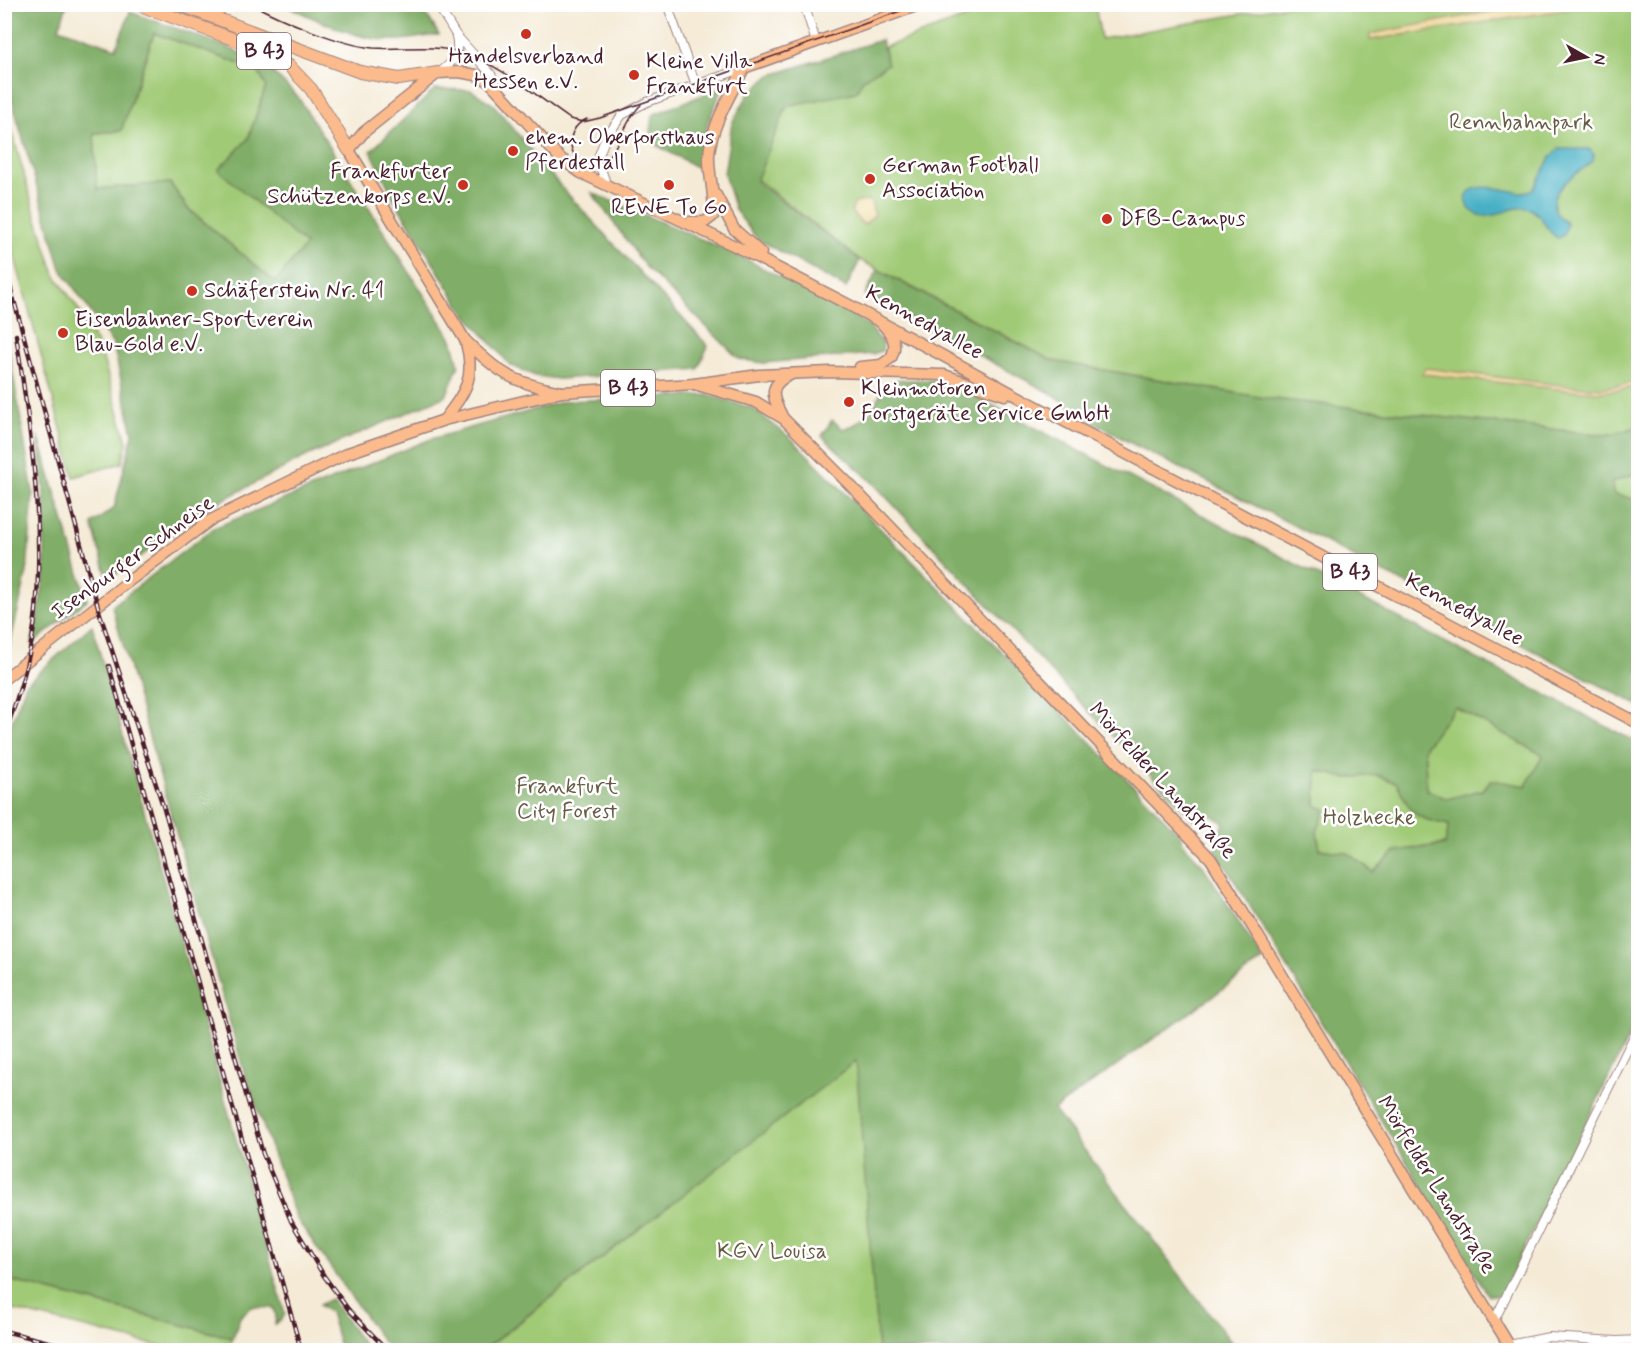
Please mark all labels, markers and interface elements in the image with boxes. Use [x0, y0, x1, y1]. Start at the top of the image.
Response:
marker: Handelsverband Hessen e.V. [519, 27, 533, 41]
north arrow [1556, 27, 1616, 87]
road number: B 43 [237, 33, 291, 69]
place label: Handelsverband Hessen e.V. [448, 43, 604, 96]
place label: Kleine Villa Frankfurt [646, 48, 753, 101]
text: N [1588, 52, 1611, 66]
marker: Kleine Villa Frankfurt [627, 68, 641, 82]
park label: Rennbahnpark [1449, 109, 1593, 137]
place label: ehem. Oberforsthaus Pferdestall [525, 124, 715, 177]
marker: ehem. Oberforsthaus Pferdestall [506, 144, 520, 158]
place label: German Football Association [882, 152, 1038, 205]
place label: Frankfurter Schützenkorps e.V. [267, 158, 452, 211]
marker: German Football Association [863, 172, 877, 186]
marker: Frankfurter Schützenkorps e.V. [456, 178, 470, 192]
marker: REWE To Go [662, 178, 676, 192]
place label: REWE To Go [611, 194, 727, 222]
place label: DFB-Campus [1119, 205, 1246, 233]
marker: DFB-Campus [1100, 212, 1114, 226]
place label: Schäferstein Nr. 41 [204, 277, 384, 305]
street label: Kennedyallee [860, 279, 988, 367]
marker: Schäferstein Nr. 41 [185, 284, 199, 298]
place label: Eisenbahner-Sportverein Blau-Gold e.V. [75, 306, 313, 359]
marker: Eisenbahner-Sportverein Blau-Gold e.V. [56, 326, 70, 340]
road number: B 43 [601, 370, 655, 406]
place label: Kleinmotoren Forstgeräte Service GmbH [861, 375, 1110, 429]
marker: Kleinmotoren Forstgeräte Service GmbH [842, 395, 856, 409]
street label: Isenburger Schneise [46, 489, 222, 629]
road number: B 43 [1323, 554, 1377, 590]
street label: Kennedyallee [1400, 567, 1528, 653]
street label: Mörfelder Landstraße [1082, 697, 1242, 865]
park label: Frankfurt City Forest [516, 773, 618, 826]
park label: Holzhecke [1323, 804, 1415, 832]
street label: Mörfelder Landstraße [1370, 1091, 1502, 1279]
park label: KGV Louisa [717, 1238, 827, 1266]

